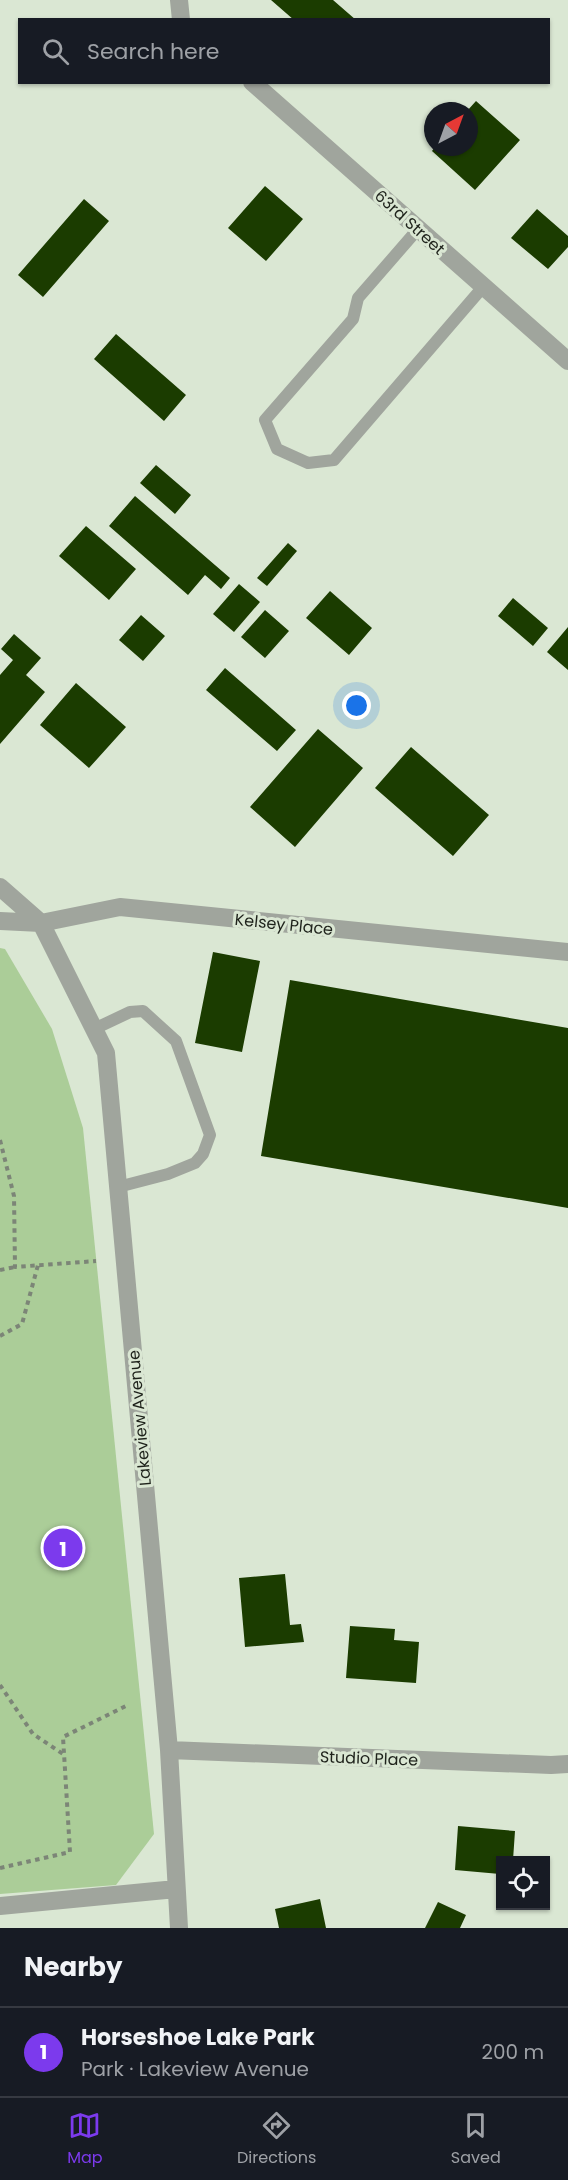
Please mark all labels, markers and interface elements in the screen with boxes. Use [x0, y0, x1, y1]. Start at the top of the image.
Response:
search box [18, 18, 550, 84]
icon: search [39, 35, 72, 68]
text: Search here [87, 36, 220, 67]
north arrow [424, 102, 478, 156]
street label: 63rd Street [369, 185, 450, 260]
your location [342, 691, 371, 720]
street label: Kelsey Place [234, 908, 334, 941]
street label: Lakeview Avenue [122, 1349, 157, 1487]
pin: 1 [44, 1526, 82, 1570]
street label: Studio Place [319, 1745, 419, 1772]
map controls [496, 1856, 550, 1910]
button: locate [496, 1856, 550, 1910]
text: Nearby [24, 1949, 122, 1985]
text: Horseshoe Lake Park [81, 2022, 315, 2053]
text: 1 [40, 2038, 47, 2066]
text: 200 m [481, 2038, 544, 2066]
text: Park · Lakeview Avenue [81, 2055, 309, 2083]
tab: Map [67, 2109, 103, 2170]
tab: Directions [237, 2109, 316, 2170]
tab: Saved [451, 2109, 501, 2170]

